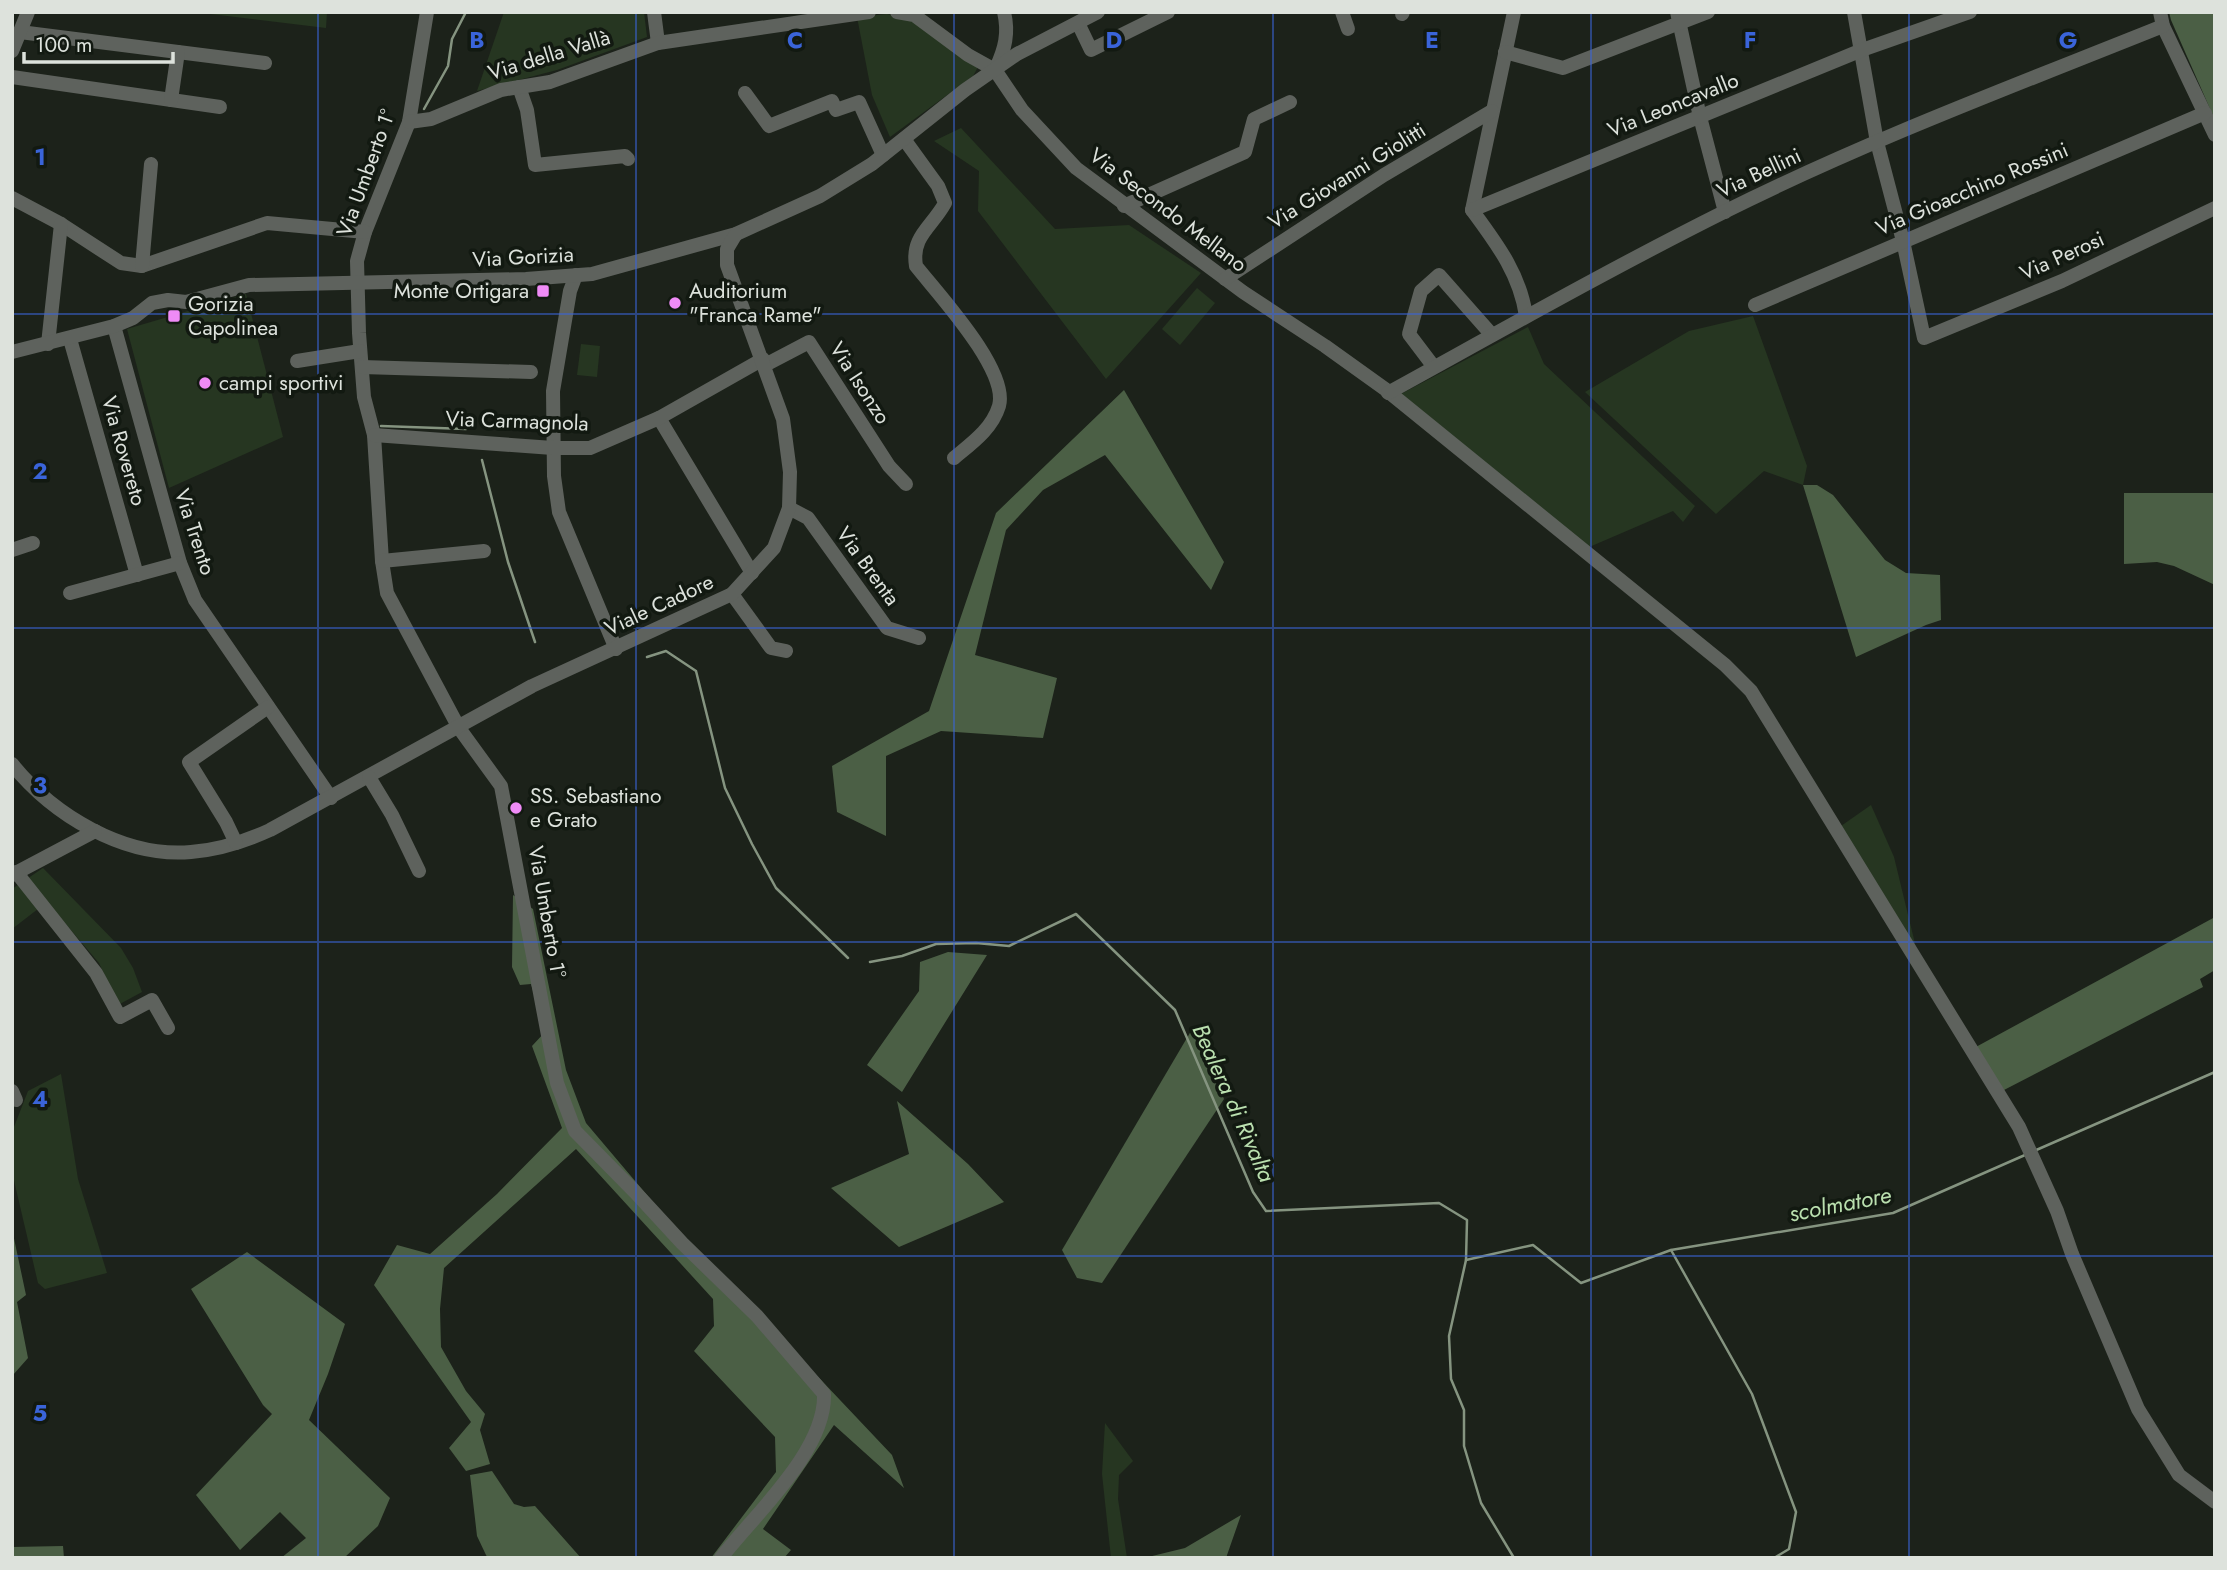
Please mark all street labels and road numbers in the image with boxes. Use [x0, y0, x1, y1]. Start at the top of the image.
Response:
street label: Via della Vallà [484, 22, 614, 88]
street label: Via Leoncavallo [1603, 65, 1743, 145]
street label: Via Umberto 1° [329, 105, 403, 241]
street label: Via Giovanni Giolitti [1262, 115, 1432, 237]
street label: Via Gioacchino Rossini [1871, 135, 2073, 243]
street label: Via Bellini [1712, 140, 1806, 206]
street label: Via Secondo Mellano [1083, 141, 1253, 279]
street label: Via Perosi [2015, 224, 2109, 288]
street label: Via Gorizia [472, 239, 574, 275]
street label: Via Isonzo [822, 336, 898, 430]
street label: Via Rovereto [94, 393, 154, 509]
street label: Via Carmagnola [445, 404, 589, 438]
street label: Via Trento [167, 485, 223, 579]
street label: Via Brenta [829, 520, 907, 612]
street label: Viale Cadore [600, 567, 719, 643]
street label: Via Umberto 1° [521, 844, 573, 980]

